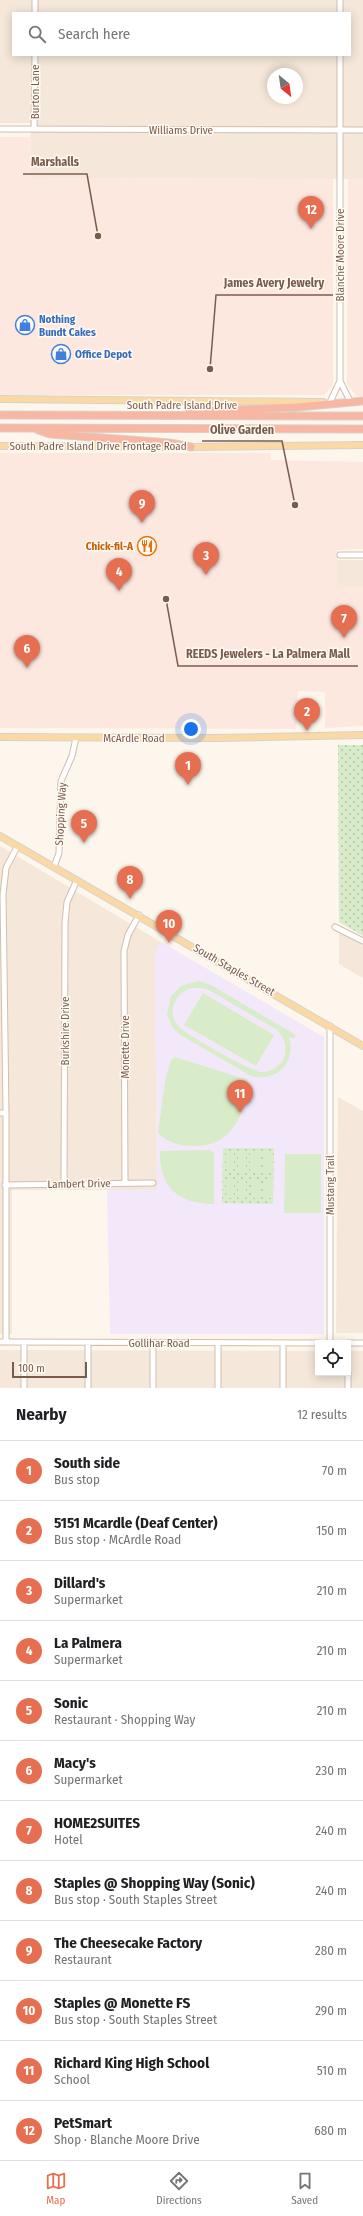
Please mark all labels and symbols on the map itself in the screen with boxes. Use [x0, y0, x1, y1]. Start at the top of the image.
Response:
street label: Burton Lane [29, 65, 42, 119]
north arrow [267, 68, 303, 104]
street label: Williams Drive [149, 124, 213, 137]
callout: Marshalls [23, 150, 87, 174]
text: Marshalls [31, 155, 80, 169]
pin: 12 [298, 196, 324, 229]
street label: Blanche Moore Drive [334, 209, 347, 301]
callout: James Avery Jewelry [216, 271, 333, 295]
text: James Avery Jewelry [223, 276, 325, 290]
place label: Nothing Bundt Cakes [39, 313, 96, 339]
shop icon: Nothing Bundt Cakes [14, 314, 36, 336]
shop icon: Office Depot [50, 343, 72, 365]
place label: Office Depot [75, 348, 132, 361]
street label: South Padre Island Drive [127, 399, 237, 412]
callout: Olive Garden [202, 417, 282, 441]
text: Olive Garden [210, 423, 274, 437]
street label: South Padre Island Drive Frontage Road [9, 440, 187, 453]
pin: 9 [129, 490, 155, 523]
restaurant icon: Chick-fil-A [136, 535, 158, 557]
place label: Chick-fil-A [86, 540, 134, 553]
pin: 3 [193, 542, 219, 575]
pin: 4 [106, 558, 132, 591]
pin: 7 [331, 605, 357, 638]
pin: 6 [14, 635, 40, 668]
callout: REEDS Jewelers - La Palmera Mall [178, 642, 358, 666]
text: REEDS Jewelers - La Palmera Mall [186, 647, 351, 661]
pin: 2 [294, 698, 320, 731]
your location [181, 719, 201, 739]
street label: McArdle Road [103, 732, 165, 745]
pin: 1 [175, 752, 201, 785]
street label: Shopping Way [53, 782, 69, 846]
pin: 5 [71, 810, 97, 843]
pin: 8 [117, 866, 143, 899]
pin: 10 [156, 910, 182, 943]
street label: South Staples Street [191, 941, 277, 999]
street label: Burkshire Drive [59, 997, 72, 1065]
street label: Monette Drive [119, 1015, 132, 1079]
pin: 11 [227, 1080, 253, 1113]
street label: Mustang Trail [324, 1155, 337, 1215]
street label: Lambert Drive [47, 1177, 111, 1191]
street label: Gollihar Road [128, 1337, 190, 1350]
scale bar [12, 1360, 87, 1379]

